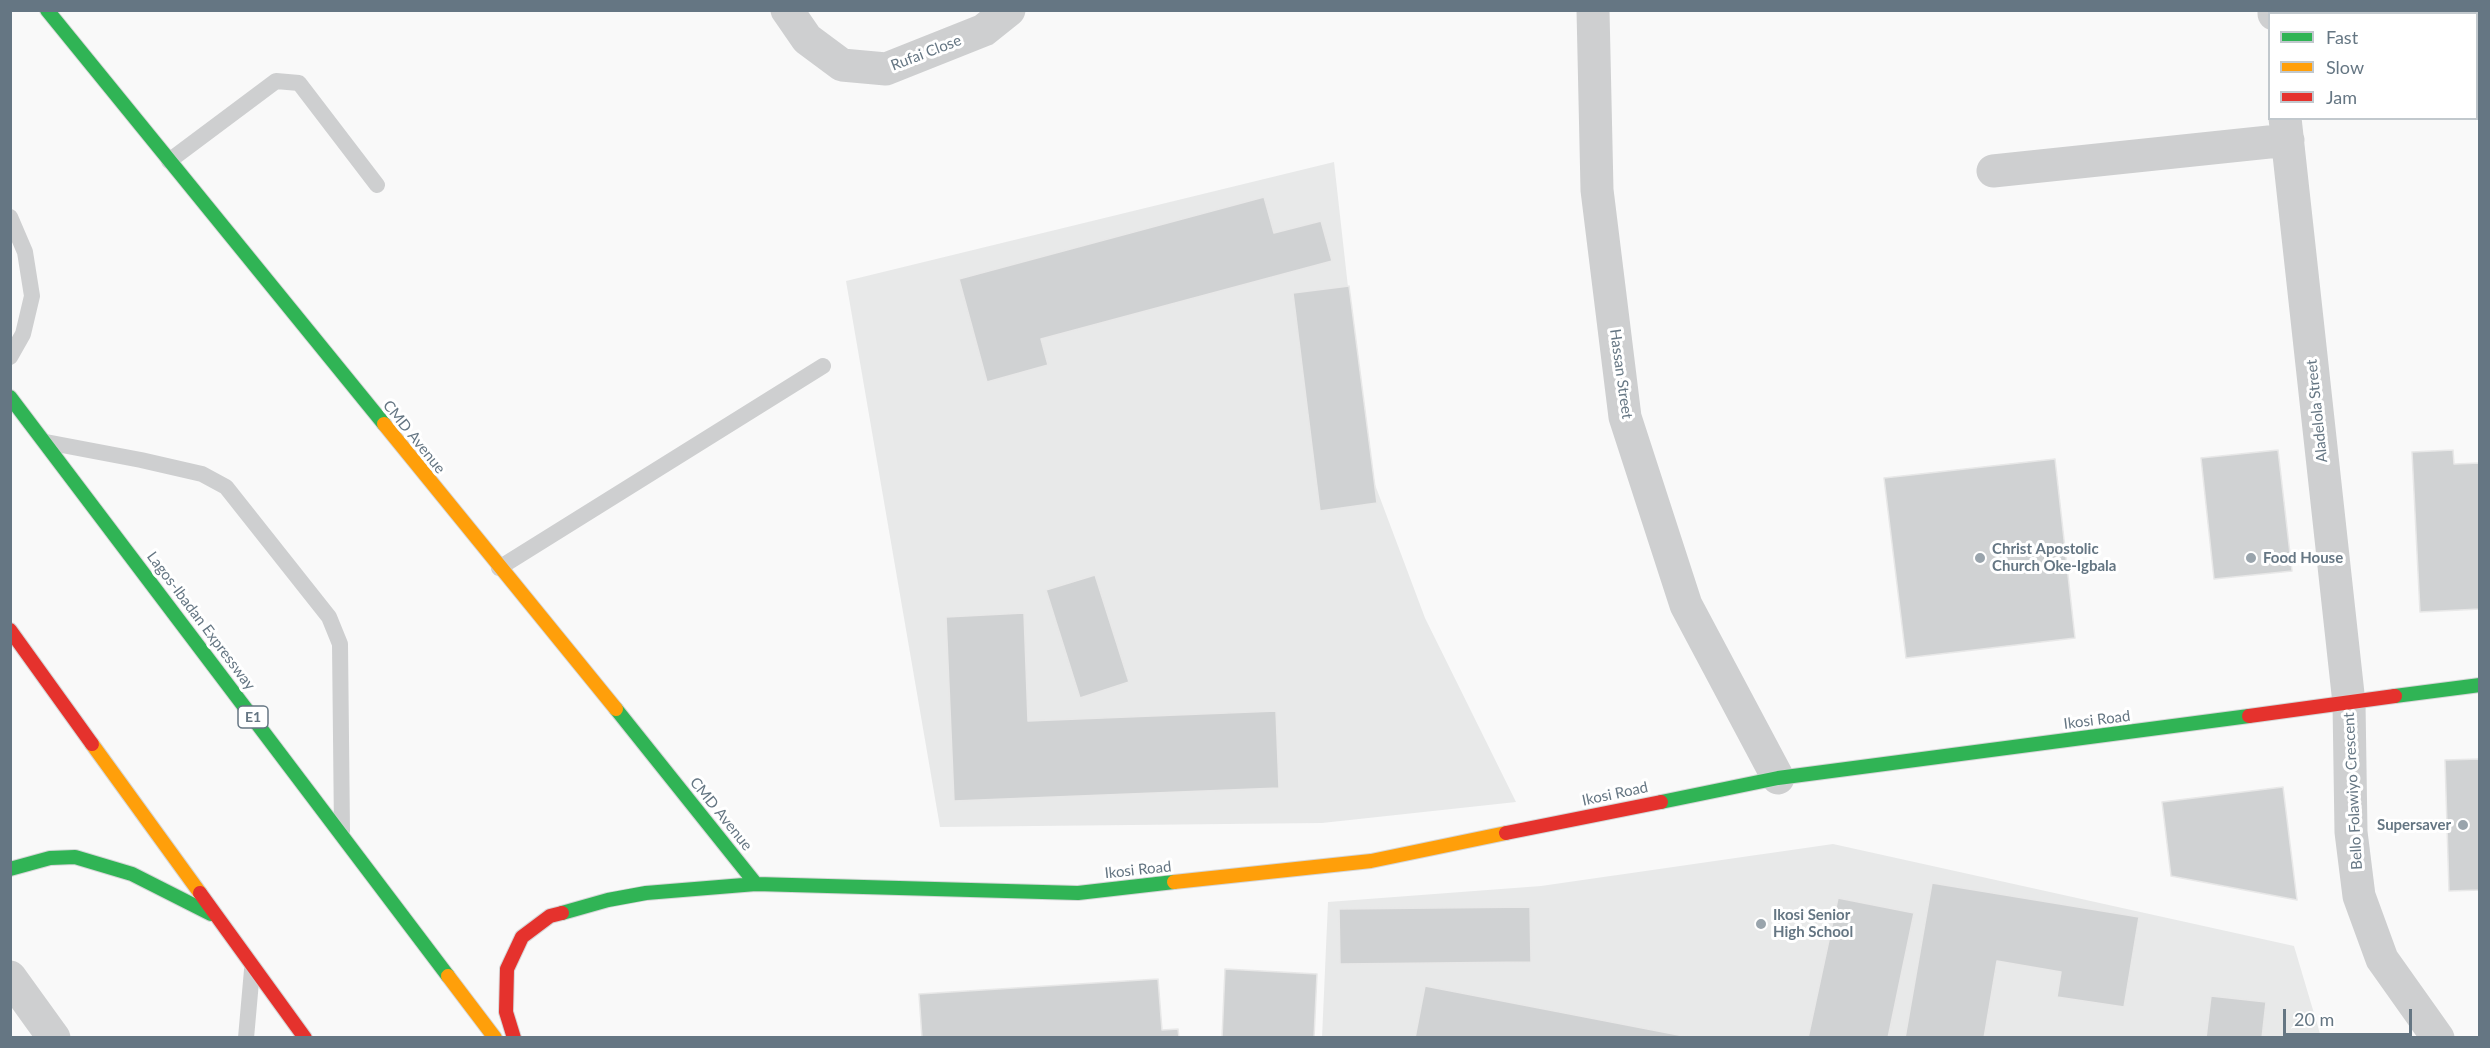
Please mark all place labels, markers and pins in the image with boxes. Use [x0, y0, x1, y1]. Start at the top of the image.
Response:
place label: Christ Apostolic Church Oke-Igbala [1992, 540, 2116, 575]
place label: Food House [2263, 549, 2343, 567]
marker: Christ Apostolic Church Oke-Igbala [1973, 551, 1987, 565]
marker: Food House [2244, 551, 2258, 565]
place label: Supersaver [2377, 816, 2451, 834]
marker: Supersaver [2456, 818, 2470, 832]
place label: Ikosi Senior High School [1773, 906, 1853, 941]
marker: Ikosi Senior High School [1754, 917, 1768, 931]

